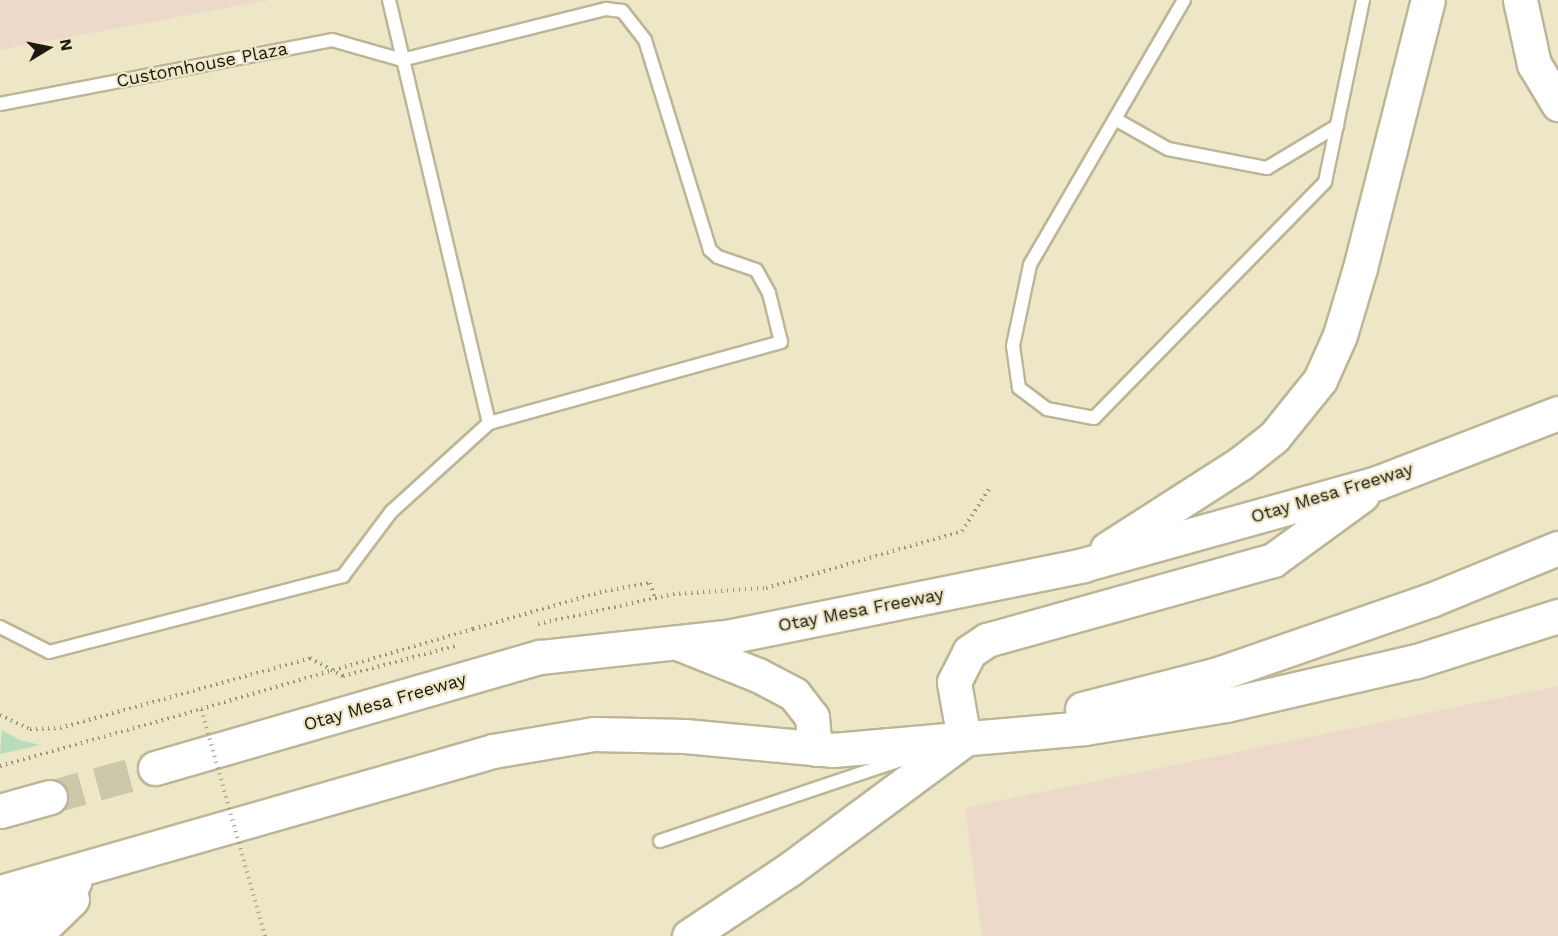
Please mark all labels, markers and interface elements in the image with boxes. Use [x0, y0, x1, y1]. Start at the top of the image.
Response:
north arrow [18, 18, 78, 78]
text: N [56, 37, 77, 52]
street label: Customhouse Plaza [115, 38, 289, 92]
street label: Otay Mesa Freeway [1248, 458, 1416, 528]
street label: Otay Mesa Freeway [776, 583, 946, 637]
street label: Otay Mesa Freeway [301, 668, 469, 736]

